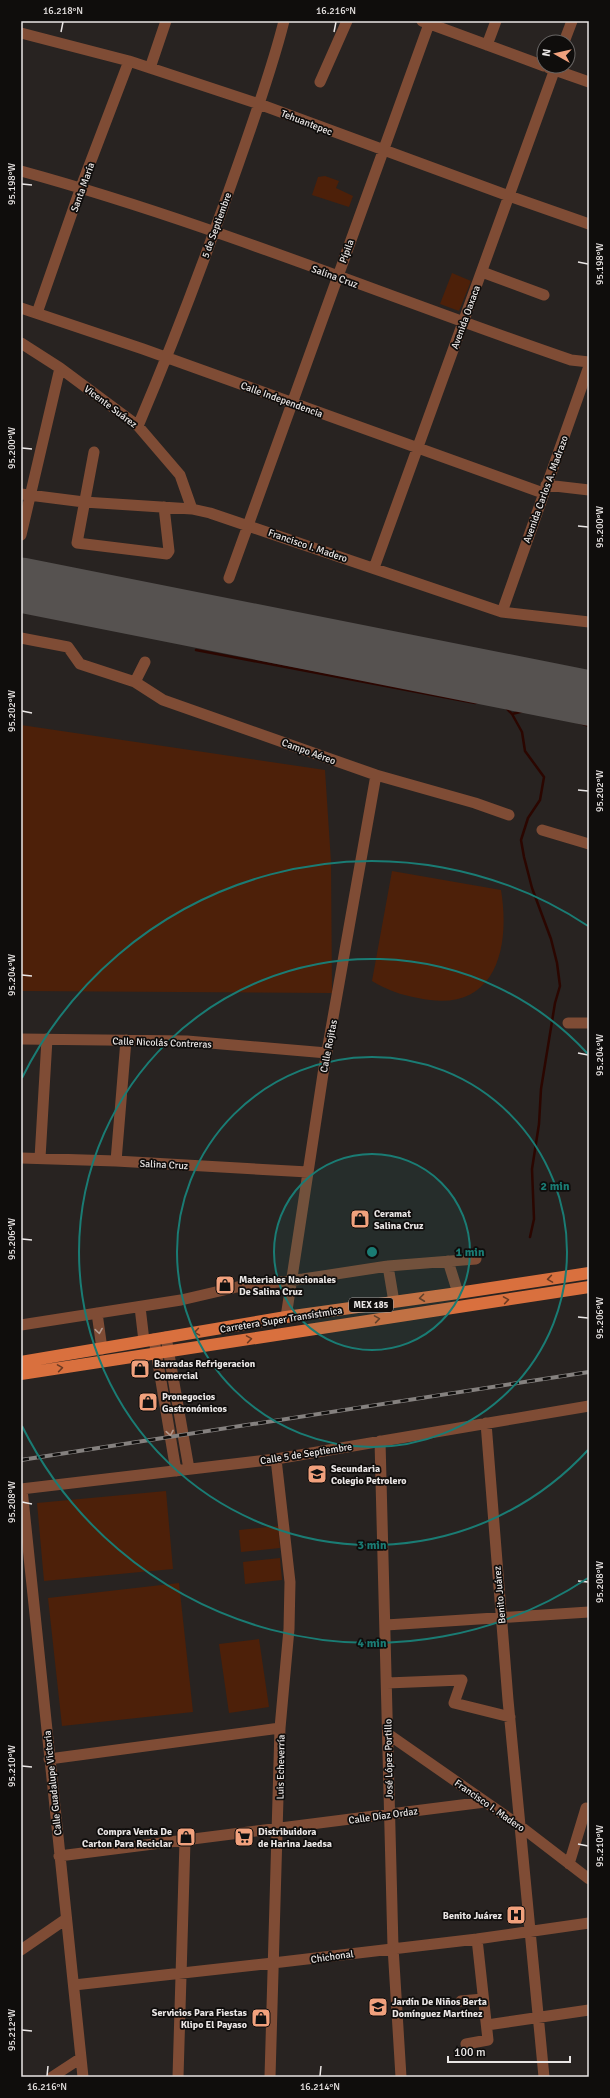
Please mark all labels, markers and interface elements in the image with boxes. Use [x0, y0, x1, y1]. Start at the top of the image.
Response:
text: 16.218°N [43, 5, 83, 17]
text: 16.216°N [316, 5, 356, 17]
north arrow [536, 34, 576, 74]
text: N [540, 48, 554, 57]
street label: Tehuantepec [279, 108, 334, 138]
street label: Santa María [68, 161, 97, 214]
text: 95.198°W [6, 163, 18, 205]
street label: 5 de Septiembre [200, 191, 234, 260]
street label: Pípila [337, 238, 357, 265]
text: 95.198°W [594, 243, 606, 285]
street label: Salina Cruz [310, 263, 360, 291]
street label: Avenida Oaxaca [449, 284, 483, 351]
street label: Calle Independencia [239, 379, 324, 420]
street label: Vicente Suárez [82, 383, 140, 431]
text: 95.200°W [6, 427, 18, 469]
street label: Avenida Carlos A. Madrazo [521, 434, 571, 545]
text: 95.200°W [594, 506, 606, 548]
street label: Francisco I. Madero [267, 527, 349, 565]
text: 95.202°W [6, 690, 18, 732]
street label: Campo Aéreo [280, 737, 337, 767]
text: 95.202°W [594, 770, 606, 812]
text: 95.204°W [6, 954, 18, 996]
street label: Calle Rojitas [318, 1018, 340, 1074]
text: 95.204°W [594, 1034, 606, 1076]
street label: Calle Nicolás Contreras [112, 1035, 213, 1051]
street label: Salina Cruz [139, 1158, 189, 1172]
text: 2 min [541, 1179, 570, 1194]
shop icon: Ceramat Salina Cruz [349, 1208, 371, 1230]
place label: Ceramat Salina Cruz [374, 1208, 424, 1232]
text: 95.206°W [6, 1218, 18, 1260]
centre of rings [365, 1245, 379, 1259]
text: 1 min [456, 1245, 485, 1260]
shop icon: Materiales Nacionales De Salina Cruz [214, 1274, 236, 1296]
place label: Materiales Nacionales De Salina Cruz [239, 1274, 337, 1298]
one-way arrow [547, 1274, 554, 1283]
one-way arrow [419, 1293, 425, 1302]
one-way arrow [503, 1296, 509, 1305]
text: 95.206°W [594, 1297, 606, 1339]
road number: MEX 185 [349, 1298, 393, 1312]
street label: Carretera Super Transístmica [219, 1304, 343, 1336]
one-way arrow [374, 1315, 380, 1324]
one-way arrow [193, 1327, 200, 1336]
one-way arrow [94, 1328, 103, 1334]
one-way arrow [246, 1335, 252, 1344]
shop icon: Barradas Refrigeracion Comercial [129, 1358, 151, 1380]
place label: Barradas Refrigeracion Comercial [154, 1358, 256, 1382]
one-way arrow [56, 1365, 63, 1373]
shop icon: Pronegocios Gastronómicos [137, 1391, 159, 1413]
place label: Pronegocios Gastronómicos [162, 1391, 228, 1415]
one-way arrow [165, 1429, 174, 1436]
street label: Calle 5 de Septiembre [259, 1441, 353, 1467]
school or university icon: Secundaria Colegio Petrolero [306, 1463, 328, 1485]
place label: Secundaria Colegio Petrolero [331, 1463, 406, 1487]
text: 95.208°W [6, 1481, 18, 1523]
text: 3 min [358, 1538, 387, 1553]
text: 95.208°W [594, 1561, 606, 1603]
street label: Benito Juárez [491, 1565, 508, 1624]
text: 4 min [358, 1636, 387, 1651]
street label: José López Portillo [382, 1719, 396, 1799]
street label: Calle Guadalupe Victoria [42, 1730, 64, 1836]
street label: Luis Echeverría [274, 1734, 288, 1800]
text: 95.210°W [6, 1745, 18, 1787]
street label: Francisco I. Madero [452, 1777, 527, 1835]
street label: Calle Díaz Ordaz [348, 1805, 419, 1827]
text: 95.210°W [594, 1825, 606, 1867]
place label: Compra Venta De Carton Para Reciclar [82, 1826, 172, 1850]
shop icon: Compra Venta De Carton Para Reciclar [175, 1826, 197, 1848]
supermarket icon: Distribuidora de Harina Jaedsa [233, 1826, 255, 1848]
place label: Distribuidora de Harina Jaedsa [258, 1826, 332, 1850]
hospital icon: Benito Juárez [505, 1904, 527, 1926]
place label: Benito Juárez [443, 1910, 503, 1922]
street label: Chichonal [310, 1948, 354, 1966]
school or university icon: Jardín De Niños Berta Domínguez Martínez [367, 1996, 389, 2018]
place label: Jardín De Niños Berta Domínguez Martínez [392, 1996, 487, 2020]
place label: Servicios Para Fiestas Klipo El Payaso [152, 2007, 248, 2031]
shop icon: Servicios Para Fiestas Klipo El Payaso [250, 2007, 272, 2029]
text: 95.212°W [6, 2009, 18, 2051]
scale bar [448, 2038, 570, 2064]
text: 100 m [454, 2045, 486, 2060]
text: 16.216°N [27, 2081, 67, 2093]
text: 16.214°N [300, 2081, 340, 2093]

